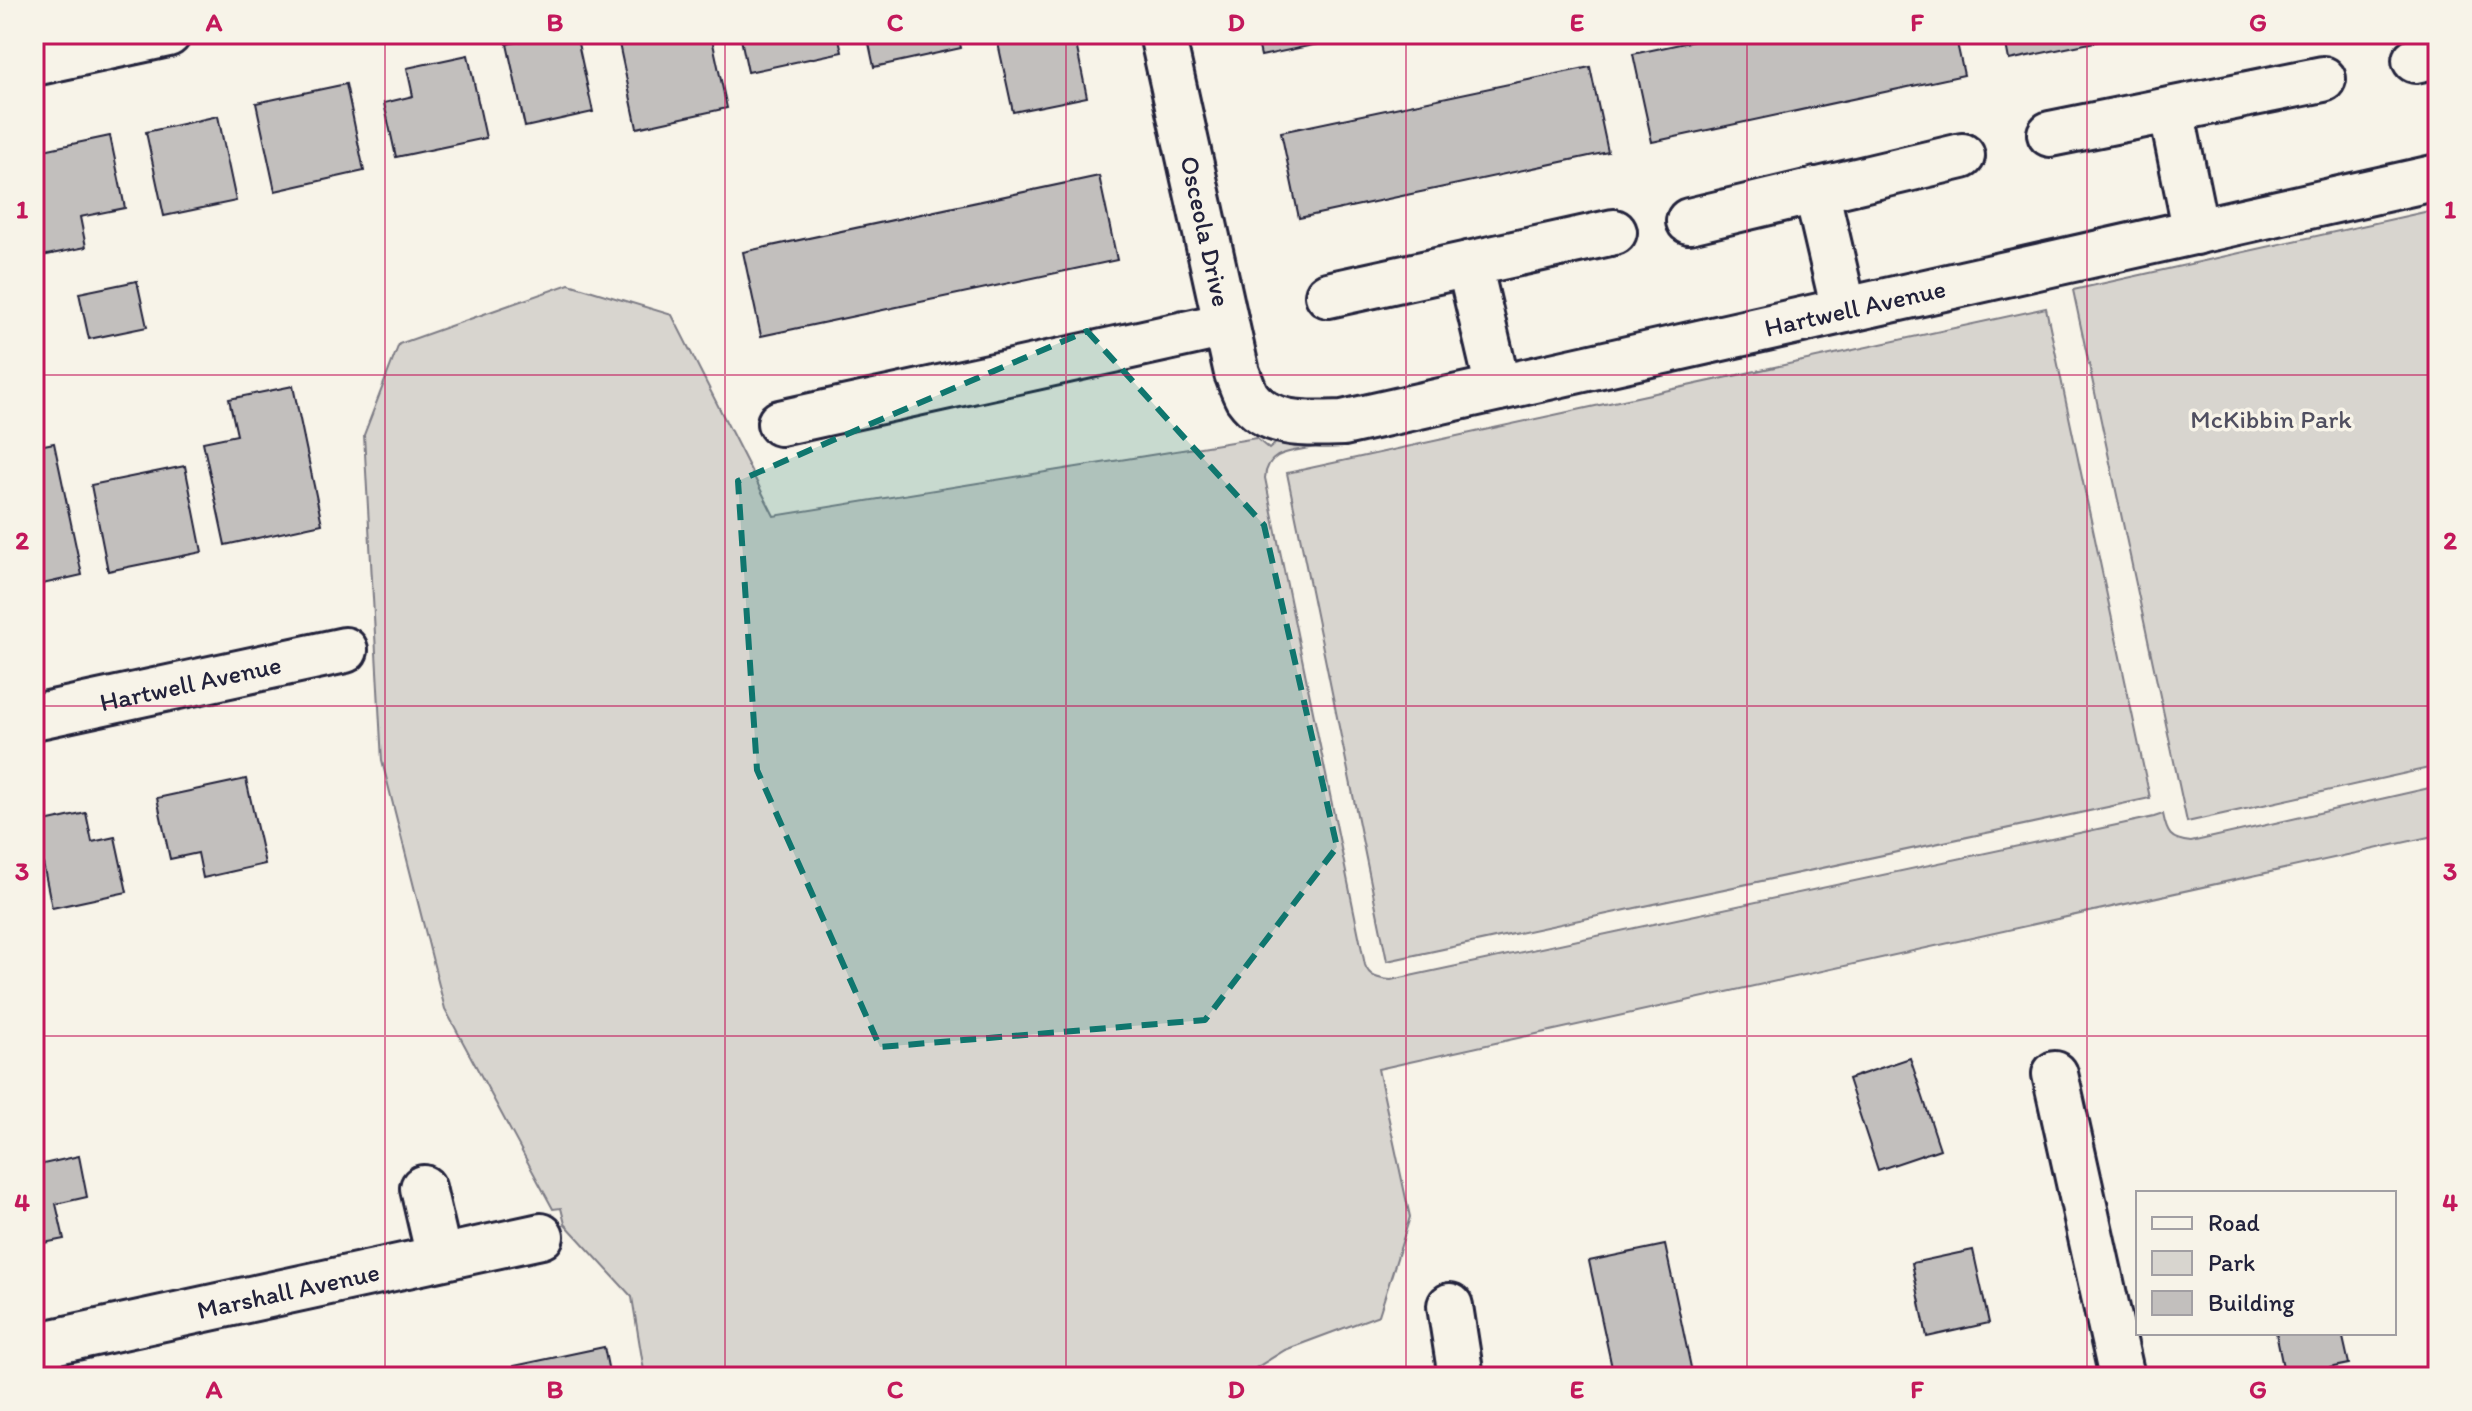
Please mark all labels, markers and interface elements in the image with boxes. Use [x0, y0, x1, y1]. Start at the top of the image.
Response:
text: A [205, 6, 223, 38]
text: B [547, 6, 564, 38]
text: C [887, 6, 904, 38]
text: D [1227, 6, 1245, 38]
text: E [1570, 6, 1584, 38]
text: F [1910, 6, 1924, 38]
text: G [2249, 6, 2267, 38]
street label: Osceola Drive [1173, 153, 1238, 309]
text: 1 [16, 193, 28, 225]
text: 1 [2444, 193, 2456, 225]
street label: Hartwell Avenue [1761, 272, 1949, 344]
park label: McKibbin Park [2190, 403, 2352, 435]
text: 2 [15, 524, 29, 556]
text: 2 [2443, 524, 2457, 556]
street label: Hartwell Avenue [97, 648, 284, 718]
text: 3 [15, 855, 29, 887]
text: 3 [2443, 855, 2457, 887]
text: 4 [14, 1186, 30, 1218]
text: 4 [2442, 1186, 2458, 1218]
legend [2136, 1191, 2396, 1335]
text: Road [2208, 1208, 2260, 1237]
text: Park [2208, 1248, 2255, 1277]
street label: Marshall Avenue [194, 1256, 382, 1326]
text: Building [2208, 1288, 2295, 1317]
text: A [205, 1373, 223, 1405]
text: B [547, 1373, 564, 1405]
text: C [887, 1373, 904, 1405]
text: D [1227, 1373, 1245, 1405]
text: E [1570, 1373, 1584, 1405]
text: F [1910, 1373, 1924, 1405]
text: G [2249, 1373, 2267, 1405]

